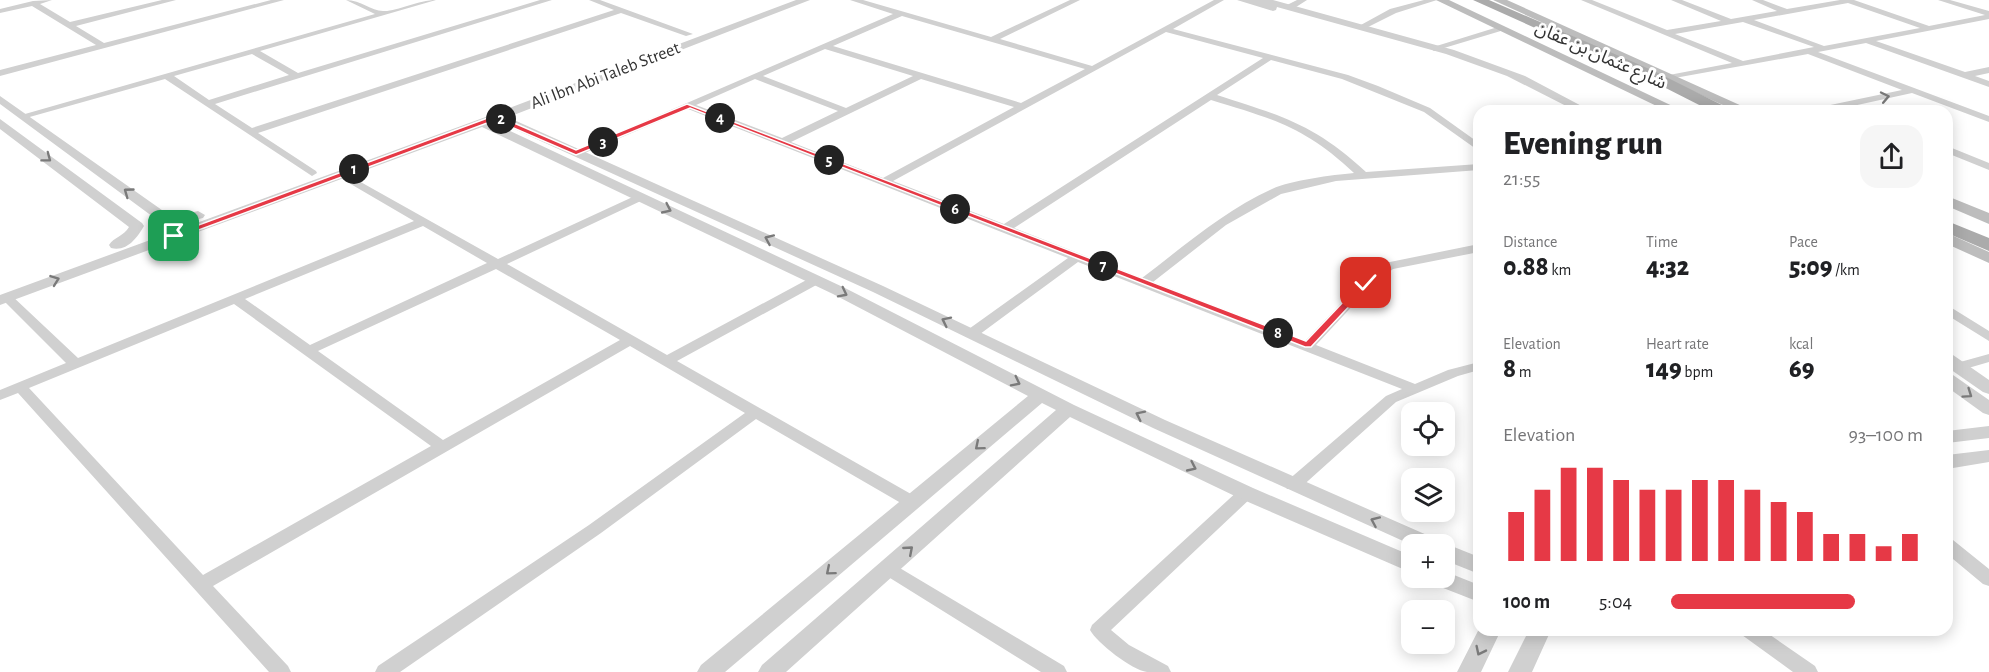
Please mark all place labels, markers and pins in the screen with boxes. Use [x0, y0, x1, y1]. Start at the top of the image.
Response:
pin: 4 [705, 103, 735, 133]
pin: 2 [486, 104, 516, 134]
pin: 3 [588, 127, 618, 157]
pin: 5 [814, 145, 844, 175]
pin: 1 [339, 154, 369, 184]
pin: 6 [940, 194, 970, 224]
pin [148, 210, 199, 261]
pin: 7 [1088, 251, 1118, 281]
pin [1340, 257, 1391, 308]
pin: 8 [1263, 318, 1293, 348]

